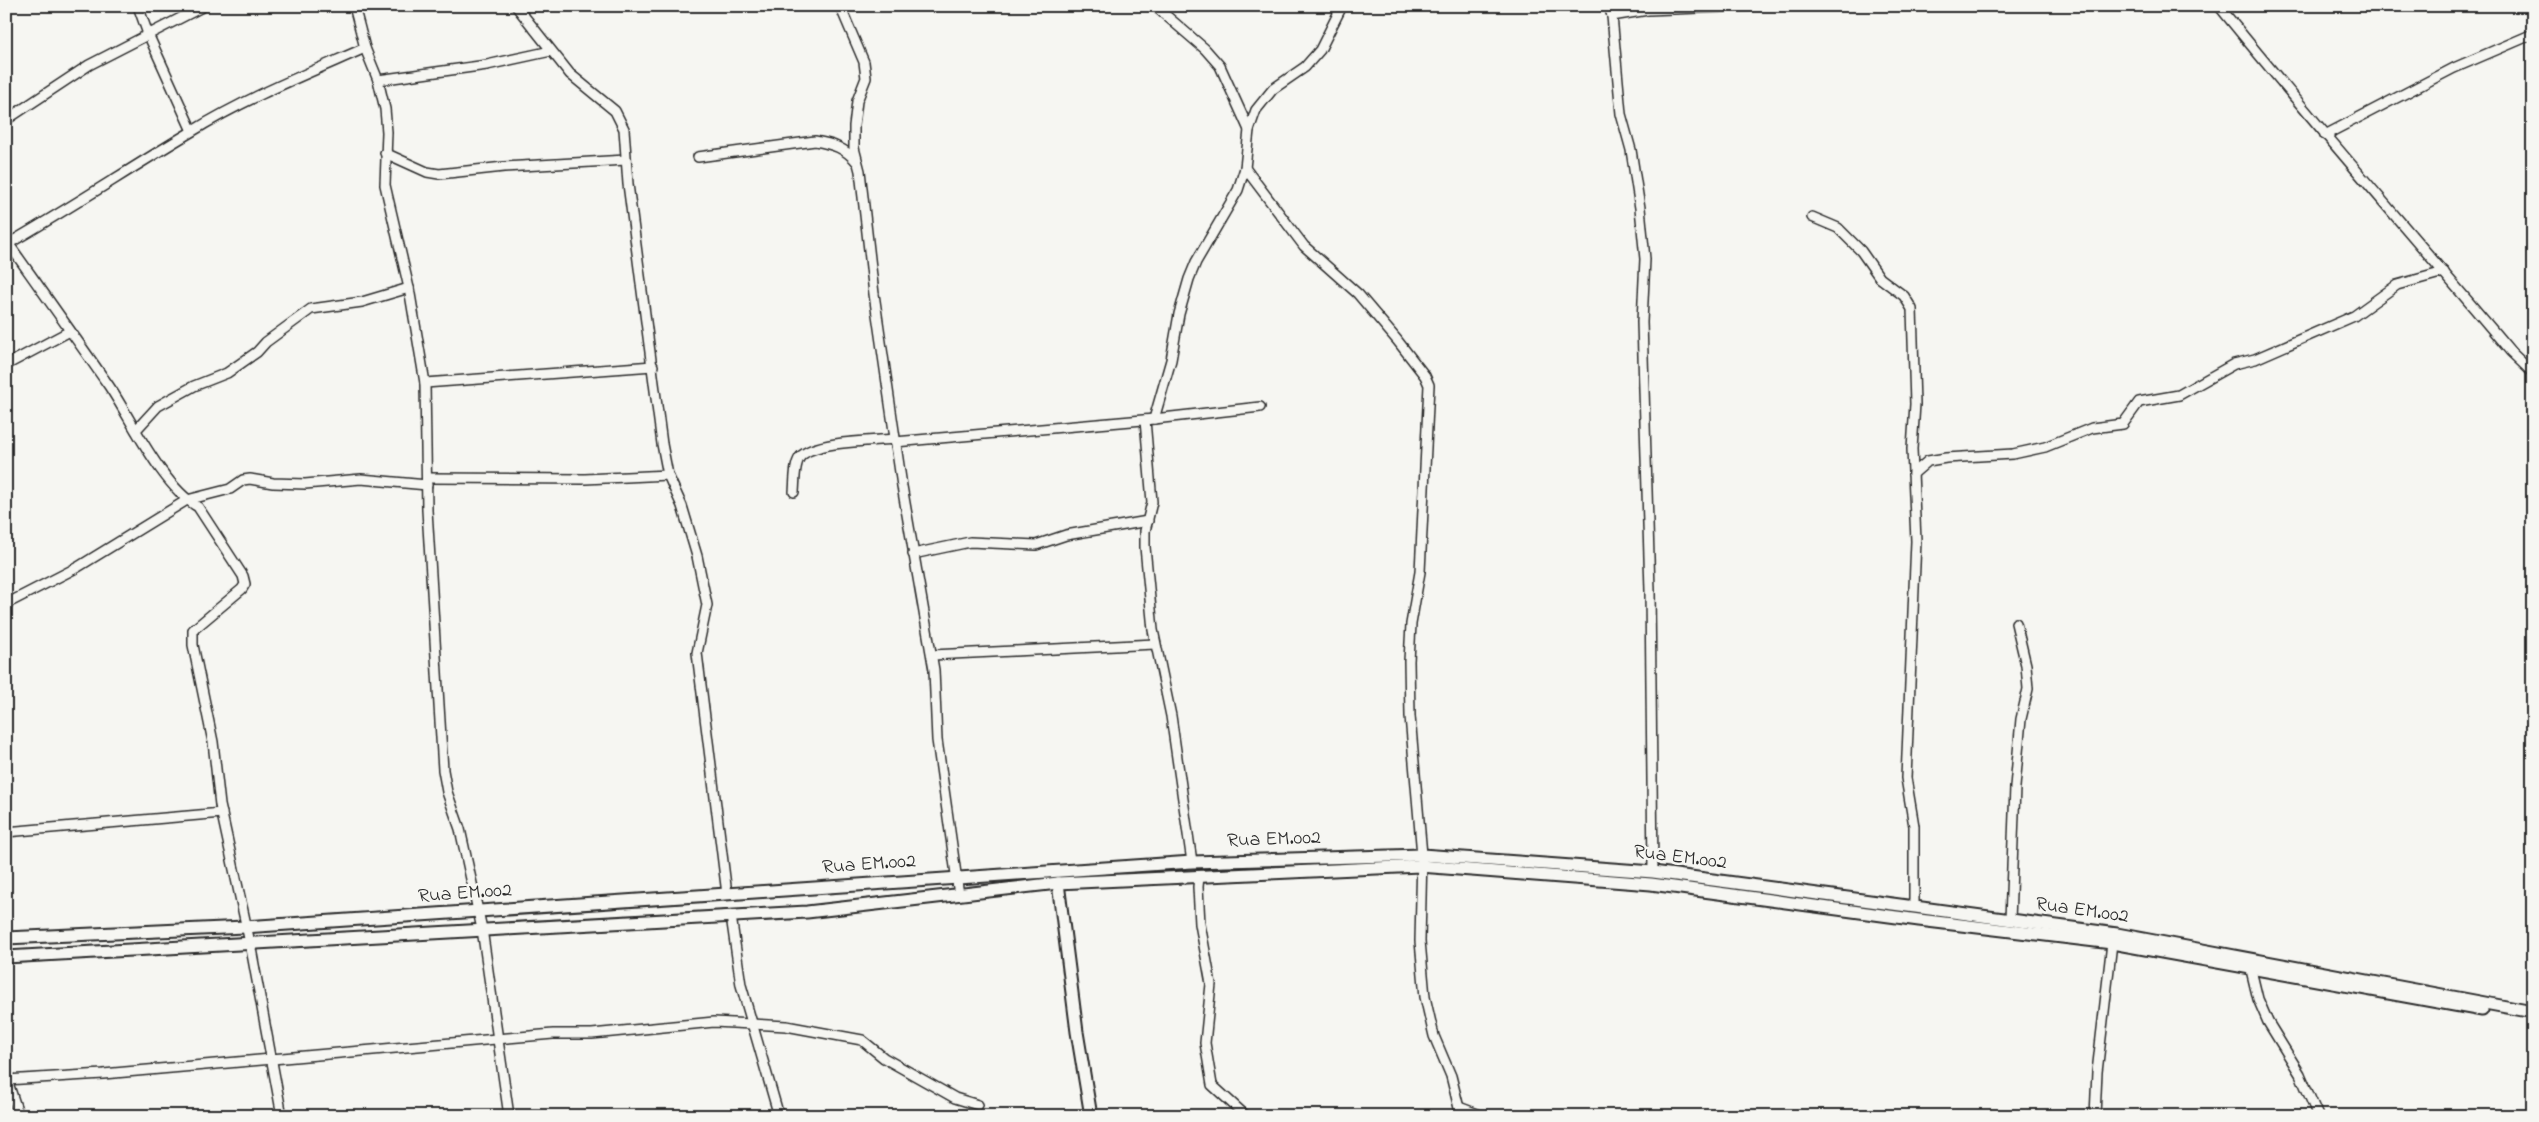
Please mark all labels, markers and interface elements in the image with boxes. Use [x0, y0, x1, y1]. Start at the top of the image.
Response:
street label: Rua EM.002 [1227, 824, 1321, 856]
street label: Rua EM.002 [1632, 838, 1728, 878]
street label: Rua EM.002 [821, 847, 917, 883]
street label: Rua EM.002 [417, 876, 513, 912]
street label: Rua EM.002 [2034, 890, 2131, 932]

